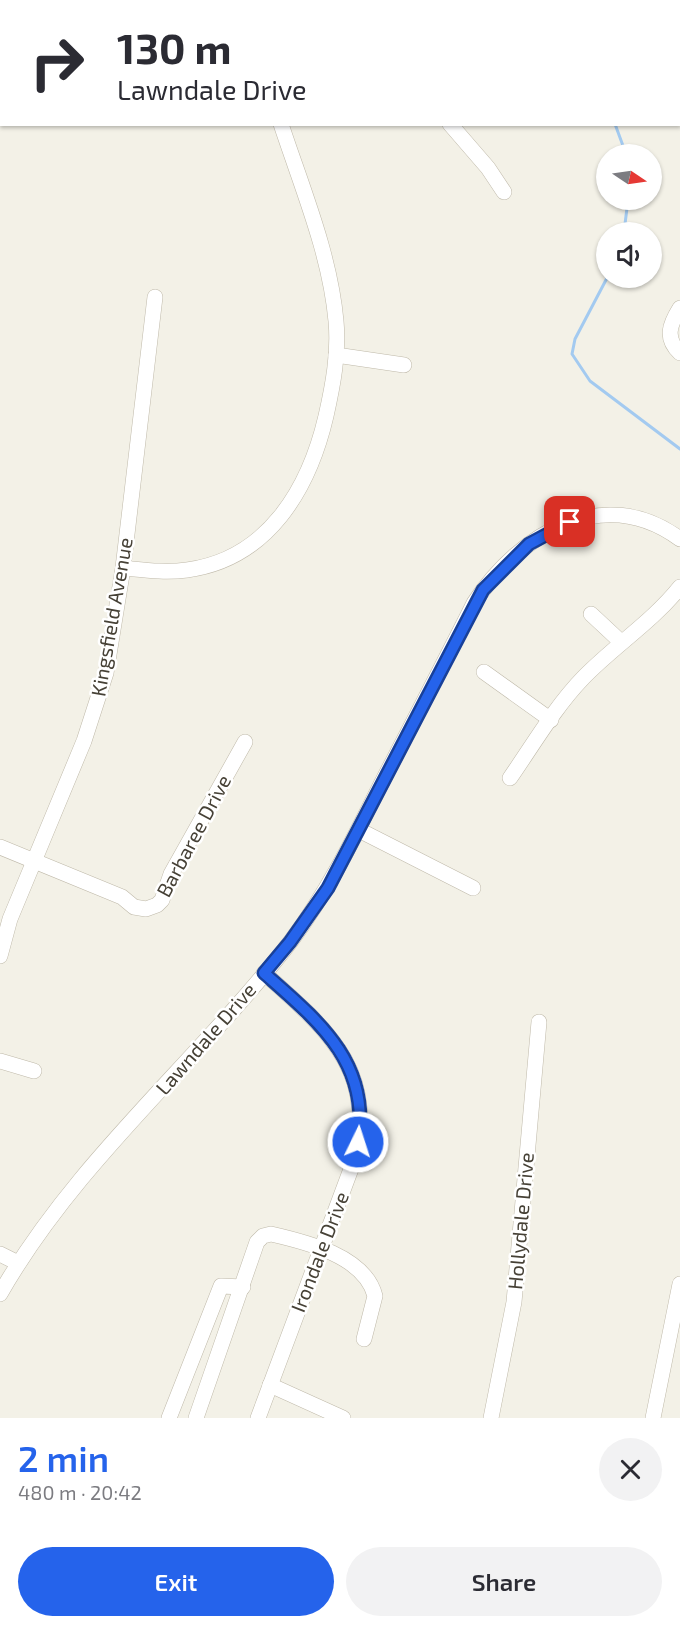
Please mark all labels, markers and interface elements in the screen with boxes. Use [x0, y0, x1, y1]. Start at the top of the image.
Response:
text: 130 m [117, 22, 232, 72]
icon: right [18, 24, 96, 102]
text: Lawndale Drive [117, 73, 307, 105]
north arrow [596, 144, 662, 210]
map controls [596, 144, 662, 288]
button: sound [596, 222, 662, 288]
pin [544, 496, 595, 547]
icon: arrive [553, 505, 586, 538]
street label: Kingsfield Avenue [85, 535, 137, 698]
street label: Barbaree Drive [151, 770, 235, 901]
street label: Lawndale Drive [150, 977, 260, 1099]
position arrow [326, 1110, 390, 1174]
street label: Hollydale Drive [502, 1151, 538, 1291]
street label: Irondale Drive [285, 1188, 353, 1315]
text: 2 min [18, 1436, 109, 1479]
button: close [599, 1438, 662, 1501]
text: 480 m · 20:42 [18, 1480, 142, 1504]
button: Exit [18, 1547, 334, 1616]
button: Share [346, 1547, 662, 1616]

